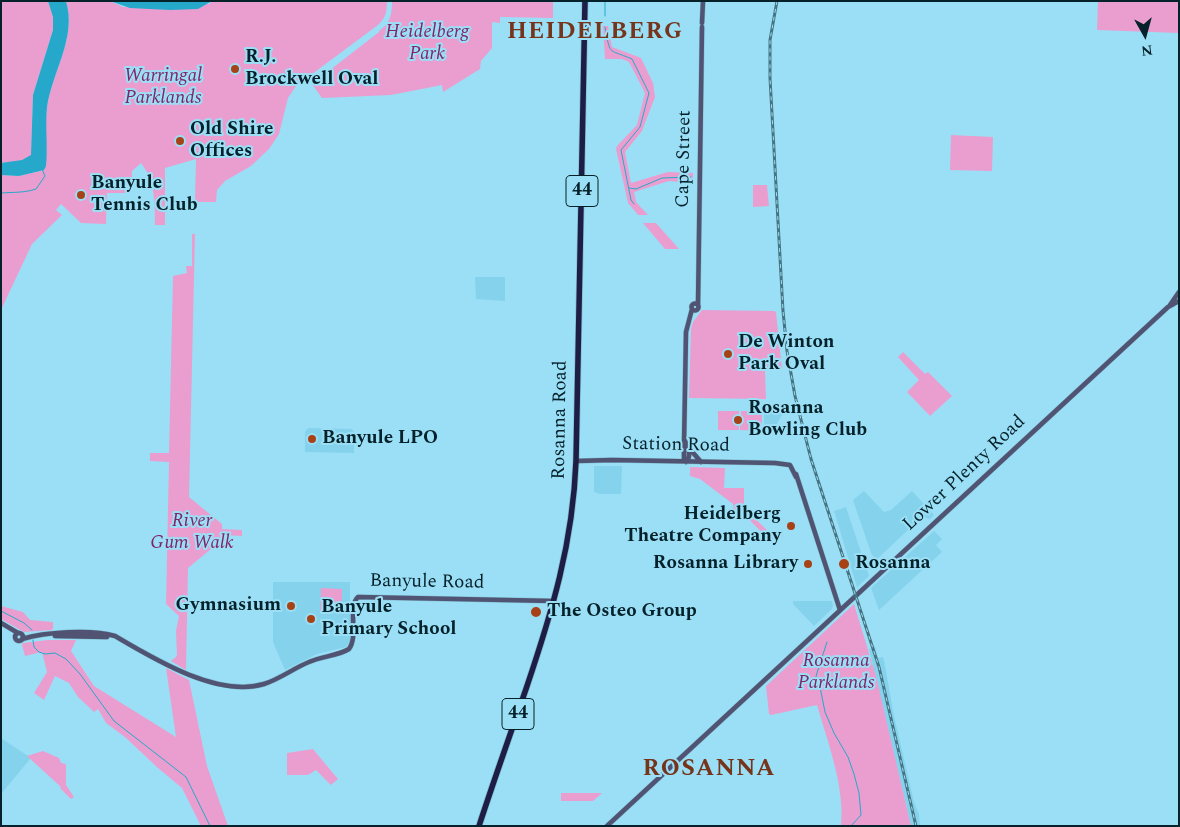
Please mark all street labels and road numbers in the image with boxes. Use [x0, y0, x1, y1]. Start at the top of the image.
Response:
street label: Cape Street [673, 110, 697, 208]
road number: 44 [566, 176, 598, 207]
street label: Rosanna Road [549, 360, 573, 480]
street label: Lower Plenty Road [899, 411, 1031, 537]
street label: Station Road [622, 434, 730, 458]
street label: Banyule Road [369, 571, 485, 595]
road number: 44 [502, 699, 534, 730]

